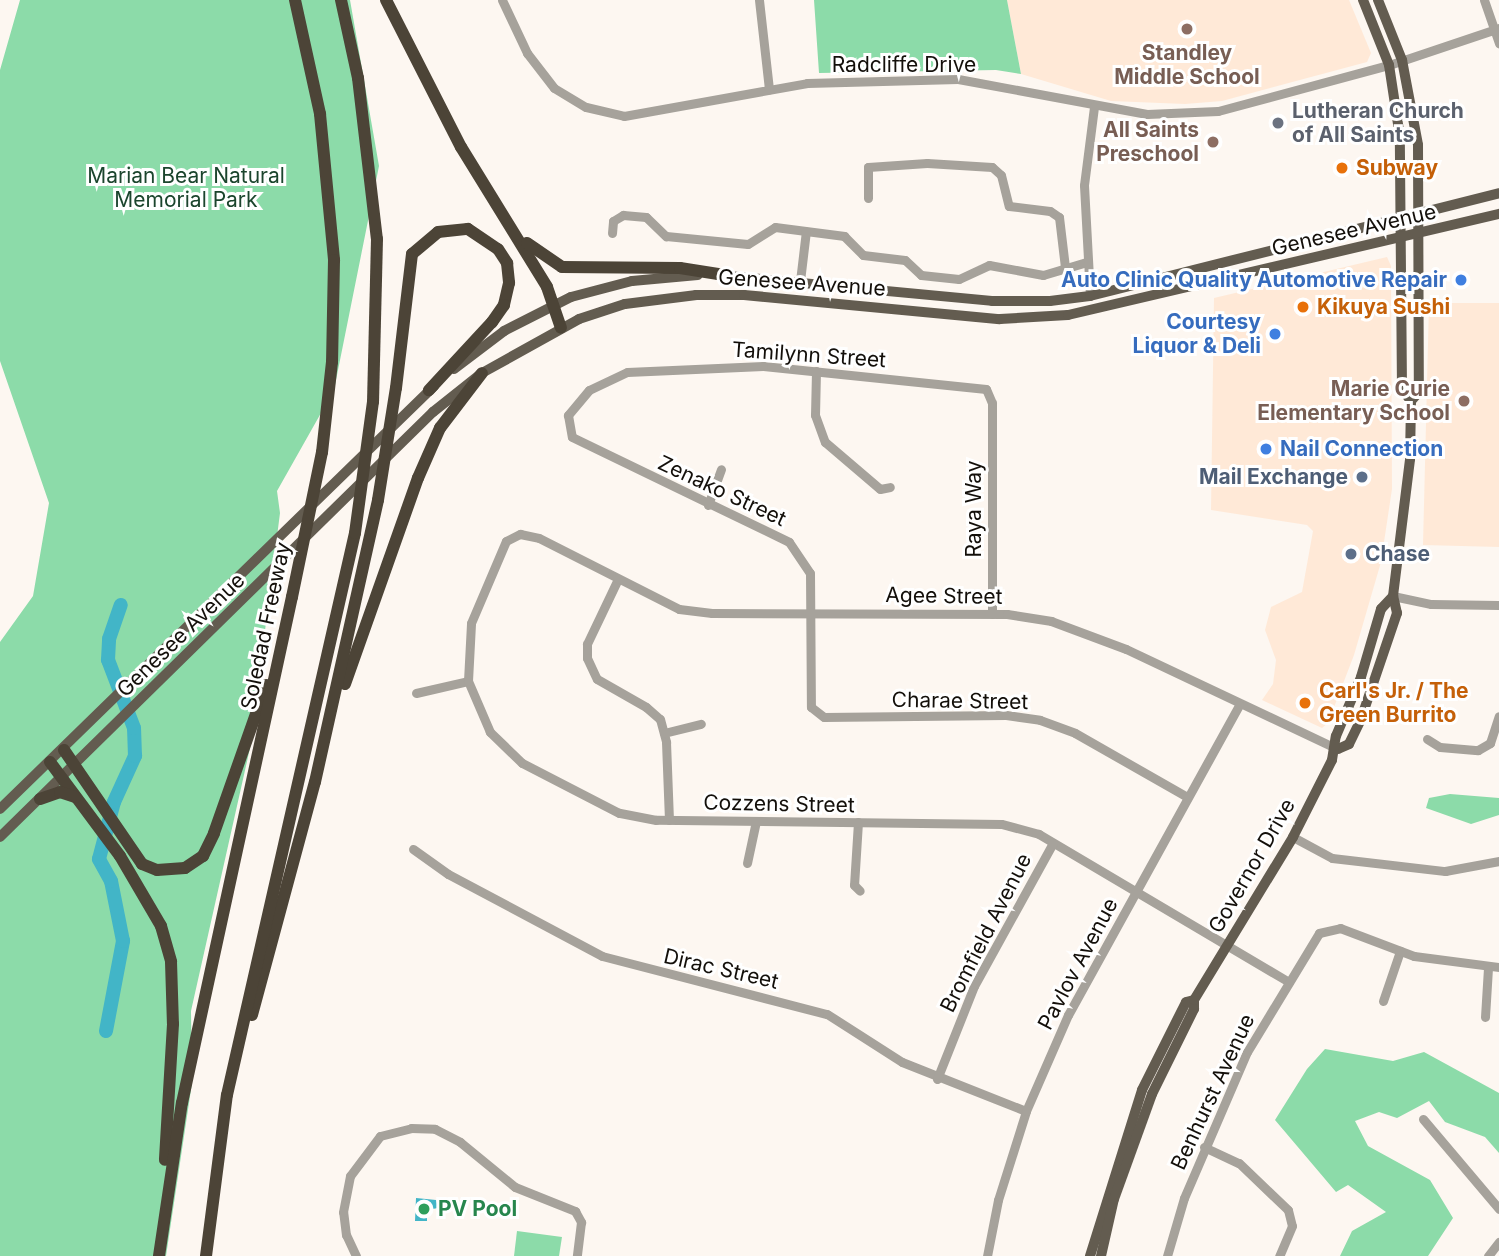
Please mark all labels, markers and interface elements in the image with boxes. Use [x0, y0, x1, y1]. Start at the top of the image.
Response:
marker: Standley Middle School [1179, 21, 1195, 37]
place label: Standley Middle School [1114, 40, 1260, 90]
street label: Radcliffe Drive [832, 52, 976, 78]
place label: Lutheran Church of All Saints [1292, 98, 1464, 148]
marker: Lutheran Church of All Saints [1270, 115, 1286, 131]
place label: All Saints Preschool [1096, 117, 1199, 167]
marker: All Saints Preschool [1205, 134, 1221, 150]
place label: Subway [1356, 155, 1438, 181]
marker: Subway [1334, 160, 1350, 176]
park label: Marian Bear Natural Memorial Park [87, 163, 285, 213]
street label: Genesee Avenue [1269, 199, 1439, 261]
street label: Genesee Avenue [717, 265, 887, 301]
place label: Auto Clinic Quality Automotive Repair [1061, 267, 1447, 293]
marker: Auto Clinic Quality Automotive Repair [1453, 272, 1469, 288]
place label: Kikuya Sushi [1317, 294, 1450, 320]
marker: Kikuya Sushi [1295, 299, 1311, 315]
place label: Courtesy Liquor & Deli [1133, 309, 1261, 359]
marker: Courtesy Liquor & Deli [1267, 326, 1283, 342]
street label: Tamilynn Street [731, 337, 887, 373]
place label: Marie Curie Elementary School [1257, 376, 1450, 426]
marker: Marie Curie Elementary School [1456, 393, 1472, 409]
place label: Nail Connection [1280, 436, 1443, 462]
marker: Nail Connection [1258, 441, 1274, 457]
street label: Zenako Street [654, 450, 790, 532]
street label: Raya Way [961, 460, 987, 558]
place label: Mail Exchange [1199, 464, 1348, 490]
marker: Mail Exchange [1354, 469, 1370, 485]
street label: Soledad Freeway [236, 540, 296, 712]
place label: Chase [1365, 541, 1430, 567]
marker: Chase [1343, 546, 1359, 562]
street label: Genesee Avenue [112, 568, 250, 702]
street label: Agee Street [885, 582, 1003, 610]
place label: Carl's Jr. / The Green Burrito [1319, 678, 1469, 728]
street label: Charae Street [891, 687, 1029, 715]
marker: Carl's Jr. / The Green Burrito [1297, 695, 1313, 711]
street label: Cozzens Street [703, 790, 855, 818]
street label: Governor Drive [1203, 794, 1301, 938]
street label: Bromfield Avenue [935, 849, 1037, 1017]
street label: Pavlov Avenue [1033, 894, 1123, 1034]
street label: Dirac Street [661, 944, 781, 994]
street label: Benhurst Avenue [1166, 1010, 1260, 1174]
place label: PV Pool [438, 1196, 517, 1222]
marker: PV Pool [416, 1201, 432, 1217]

